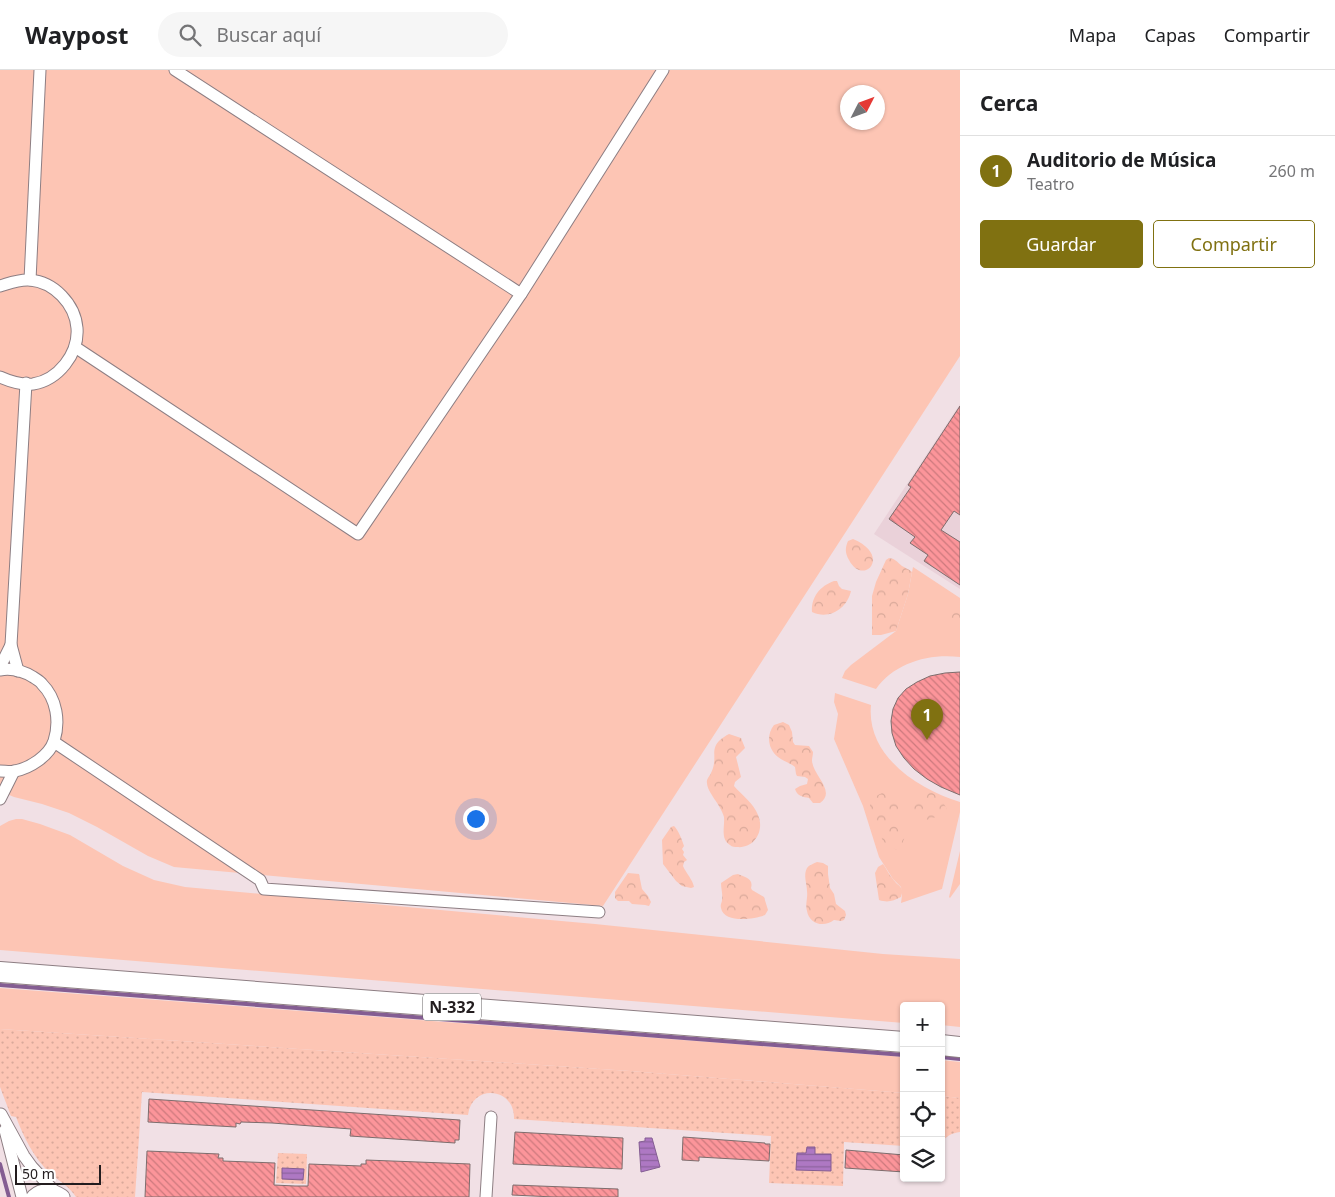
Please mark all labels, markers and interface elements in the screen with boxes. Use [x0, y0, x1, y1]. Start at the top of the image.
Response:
search box [158, 12, 508, 57]
text: Waypost [25, 18, 128, 51]
icon: search [176, 21, 204, 49]
text: Buscar aquí [216, 22, 321, 48]
text: Mapa [1069, 23, 1116, 47]
text: Capas [1144, 23, 1196, 47]
text: Compartir [1224, 23, 1310, 47]
north arrow [840, 85, 885, 130]
text: Cerca [980, 89, 1038, 117]
text: Auditorio de Música [1027, 147, 1216, 173]
text: 1 [991, 160, 1001, 182]
text: 260 m [1268, 160, 1315, 182]
text: Teatro [1027, 173, 1075, 195]
button: Guardar [980, 220, 1143, 268]
button: Compartir [1153, 220, 1315, 268]
pin: 1 [911, 699, 943, 740]
your location [463, 806, 489, 832]
road number: N-332 [423, 994, 481, 1020]
map controls [900, 1002, 945, 1182]
button: + [900, 1002, 945, 1047]
button: − [900, 1047, 945, 1092]
button: locate [900, 1092, 945, 1137]
button: layers [900, 1137, 945, 1182]
scale bar [15, 1162, 101, 1185]
text: 50 m [22, 1164, 55, 1183]

